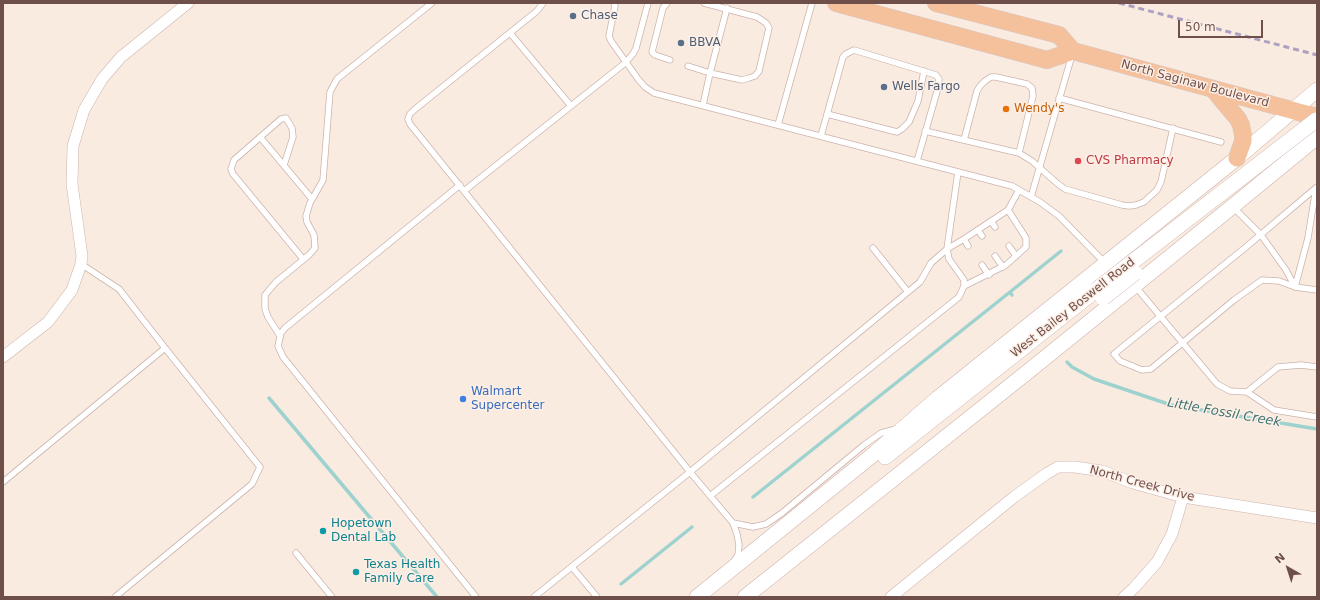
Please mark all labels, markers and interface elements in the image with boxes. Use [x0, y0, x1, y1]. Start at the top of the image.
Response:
place label: Chase [581, 9, 618, 23]
marker: Chase [568, 11, 578, 21]
scale bar [1180, 12, 1265, 38]
text: 50 m [1185, 20, 1216, 34]
place label: BBVA [689, 36, 721, 50]
marker: BBVA [676, 38, 686, 48]
street label: North Saginaw Boulevard [1119, 57, 1271, 111]
place label: Wells Fargo [892, 80, 960, 94]
marker: Wells Fargo [879, 82, 889, 92]
place label: Wendy's [1014, 102, 1064, 116]
marker: Wendy's [1001, 104, 1011, 114]
place label: CVS Pharmacy [1086, 154, 1174, 168]
marker: CVS Pharmacy [1073, 156, 1083, 166]
street label: West Bailey Boswell Road [1008, 255, 1138, 361]
place label: Walmart Supercenter [471, 385, 544, 413]
marker: Walmart Supercenter [458, 394, 468, 404]
water label: Little Fossil Creek [1166, 395, 1282, 431]
street label: North Creek Drive [1088, 463, 1196, 505]
place label: Hopetown Dental Lab [331, 517, 396, 545]
marker: Hopetown Dental Lab [318, 526, 328, 536]
north arrow [1268, 548, 1308, 588]
text: N [1272, 550, 1288, 566]
place label: Texas Health Family Care [364, 558, 440, 586]
marker: Texas Health Family Care [351, 567, 361, 577]

